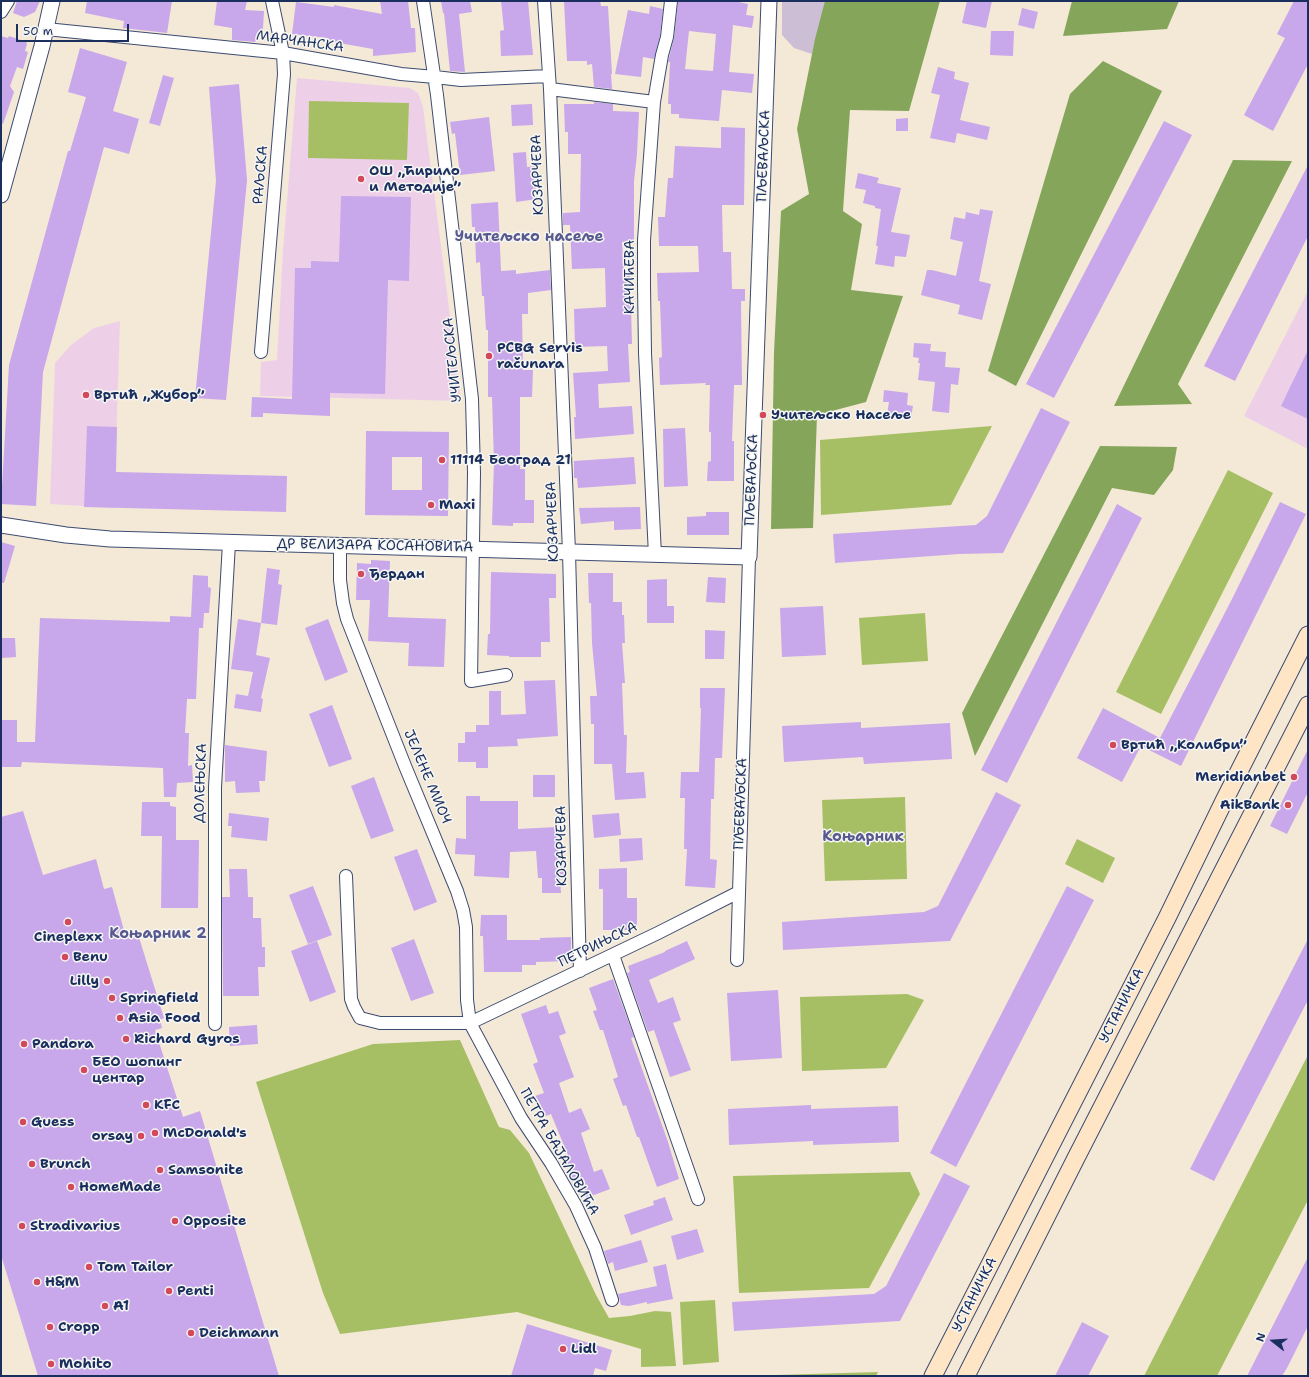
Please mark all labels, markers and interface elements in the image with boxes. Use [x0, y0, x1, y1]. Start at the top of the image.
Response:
scale bar [18, 16, 131, 42]
text: 50 m [23, 23, 53, 39]
street label: МАРЧАНСКА [255, 28, 345, 56]
street label: ПЉЕВАЉСКА [754, 110, 774, 202]
street label: КОЗАРЧЕВА [528, 134, 548, 216]
street label: РАЉСКА [250, 145, 272, 205]
place label: ОШ „Ћирило и Методије” [369, 163, 461, 196]
marker: ОШ „Ћирило и Методије” [356, 174, 366, 184]
district label: Учитељско насеље [454, 228, 604, 246]
street label: КАЧИЋЕВА [622, 240, 638, 314]
street label: УЧИТЕЉСКА [440, 317, 466, 403]
place label: PCBG Servis računara [497, 340, 583, 372]
marker: PCBG Servis računara [484, 351, 494, 361]
place label: Вртић „Жубор” [94, 387, 204, 403]
marker: Вртић „Жубор” [81, 390, 91, 400]
place label: Учитељско Насеље [771, 407, 911, 423]
marker: Учитељско Насеље [758, 410, 768, 420]
street label: ПЉЕВАЉСКА [742, 434, 762, 526]
place label: 11114 Београд 21 [450, 452, 571, 468]
marker: 11114 Београд 21 [437, 455, 447, 465]
street label: КОЗАРЧЕВА [543, 481, 563, 563]
place label: Maxi [439, 497, 475, 513]
marker: Maxi [426, 500, 436, 510]
street label: ДР ВЕЛИЗАРА КОСАНОВИЋА [277, 536, 473, 556]
place label: Ђердан [369, 566, 425, 582]
marker: Ђердан [356, 569, 366, 579]
street label: ЈЕЛЕНЕ МИОЧ [400, 727, 454, 827]
place label: Вртић „Колибри” [1121, 737, 1247, 753]
marker: Вртић „Колибри” [1108, 740, 1118, 750]
street label: ДОЛЕЊСКА [191, 743, 211, 823]
street label: ПЉЕВАЉСКА [731, 758, 751, 850]
place label: Meridianbet [1195, 769, 1286, 785]
marker: Meridianbet [1289, 772, 1299, 782]
place label: AikBank [1220, 797, 1280, 813]
marker: AikBank [1283, 800, 1293, 810]
street label: КОЗАРЧЕВА [553, 805, 571, 887]
district label: Коњарник [822, 828, 904, 846]
marker: Cineplexx [63, 917, 73, 927]
street label: ПЕТРИЊСКА [556, 919, 640, 971]
district label: Коњарник 2 [109, 925, 207, 943]
place label: Cineplexx [34, 929, 102, 945]
place label: Benu [73, 949, 108, 965]
marker: Benu [60, 952, 70, 962]
street label: УСТАНИЧКА [1096, 966, 1148, 1046]
place label: Lilly [70, 973, 99, 989]
marker: Lilly [102, 976, 112, 986]
place label: Springfield [120, 990, 199, 1006]
marker: Springfield [107, 993, 117, 1003]
place label: Asia Food [128, 1010, 201, 1026]
marker: Asia Food [115, 1013, 125, 1023]
place label: Richard Gyros [134, 1031, 240, 1047]
marker: Richard Gyros [121, 1034, 131, 1044]
place label: Pandora [32, 1036, 94, 1052]
marker: Pandora [19, 1039, 29, 1049]
place label: БЕО шопинг центар [92, 1054, 182, 1086]
marker: БЕО шопинг центар [79, 1065, 89, 1075]
street label: ПЕТРА БАЈАЛОВИЋА [516, 1086, 602, 1218]
place label: KFC [154, 1097, 180, 1113]
marker: KFC [141, 1100, 151, 1110]
place label: Guess [31, 1114, 74, 1130]
marker: Guess [18, 1117, 28, 1127]
place label: McDonald's [163, 1125, 247, 1141]
place label: orsay [92, 1128, 133, 1144]
marker: McDonald's [150, 1128, 160, 1138]
marker: orsay [136, 1131, 146, 1141]
place label: Brunch [40, 1156, 91, 1172]
marker: Brunch [27, 1159, 37, 1169]
place label: Samsonite [168, 1162, 243, 1178]
marker: Samsonite [155, 1165, 165, 1175]
place label: HomeMade [79, 1179, 161, 1195]
marker: HomeMade [66, 1182, 76, 1192]
place label: Opposite [183, 1213, 246, 1229]
marker: Opposite [170, 1216, 180, 1226]
place label: Stradivarius [30, 1218, 120, 1234]
marker: Stradivarius [17, 1221, 27, 1231]
street label: УСТАНИЧКА [949, 1255, 1001, 1335]
place label: Tom Tailor [97, 1259, 173, 1275]
marker: Tom Tailor [84, 1262, 94, 1272]
place label: H&M [45, 1274, 79, 1290]
marker: H&M [32, 1277, 42, 1287]
place label: Penti [177, 1283, 214, 1299]
marker: Penti [164, 1286, 174, 1296]
place label: A1 [113, 1298, 129, 1314]
marker: A1 [100, 1301, 110, 1311]
place label: Cropp [58, 1319, 100, 1335]
north arrow [1253, 1321, 1293, 1361]
marker: Cropp [45, 1322, 55, 1332]
place label: Deichmann [199, 1325, 279, 1341]
marker: Deichmann [186, 1328, 196, 1338]
text: N [1253, 1331, 1269, 1344]
place label: Lidl [571, 1341, 597, 1357]
marker: Lidl [558, 1344, 568, 1354]
place label: Mohito [59, 1356, 112, 1372]
marker: Mohito [46, 1359, 56, 1369]

